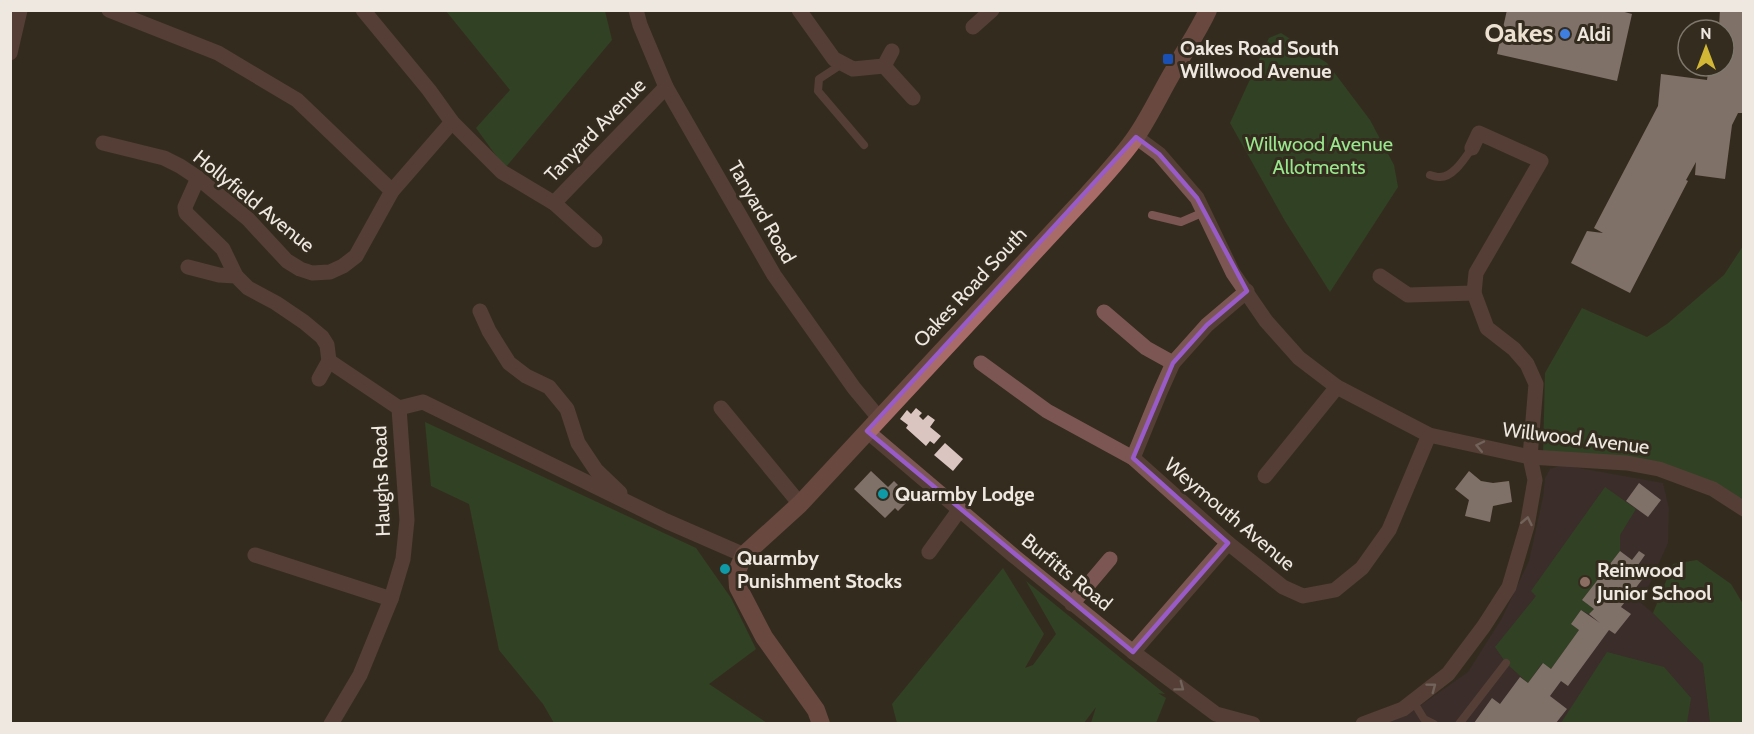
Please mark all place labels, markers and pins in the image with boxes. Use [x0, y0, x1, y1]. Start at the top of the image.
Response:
place label: Aldi [1577, 22, 1611, 46]
marker: Aldi [1558, 27, 1572, 41]
place label: Oakes Road South Willwood Avenue [1180, 36, 1339, 83]
marker: Oakes Road South Willwood Avenue [1161, 52, 1175, 66]
place label: Quarmby Lodge [895, 482, 1034, 506]
marker: Quarmby Lodge [876, 487, 890, 501]
place label: Quarmby Punishment Stocks [737, 546, 902, 593]
place label: Reinwood Junior School [1596, 558, 1712, 605]
marker: Quarmby Punishment Stocks [718, 562, 732, 576]
marker: Reinwood Junior School [1578, 575, 1592, 589]

